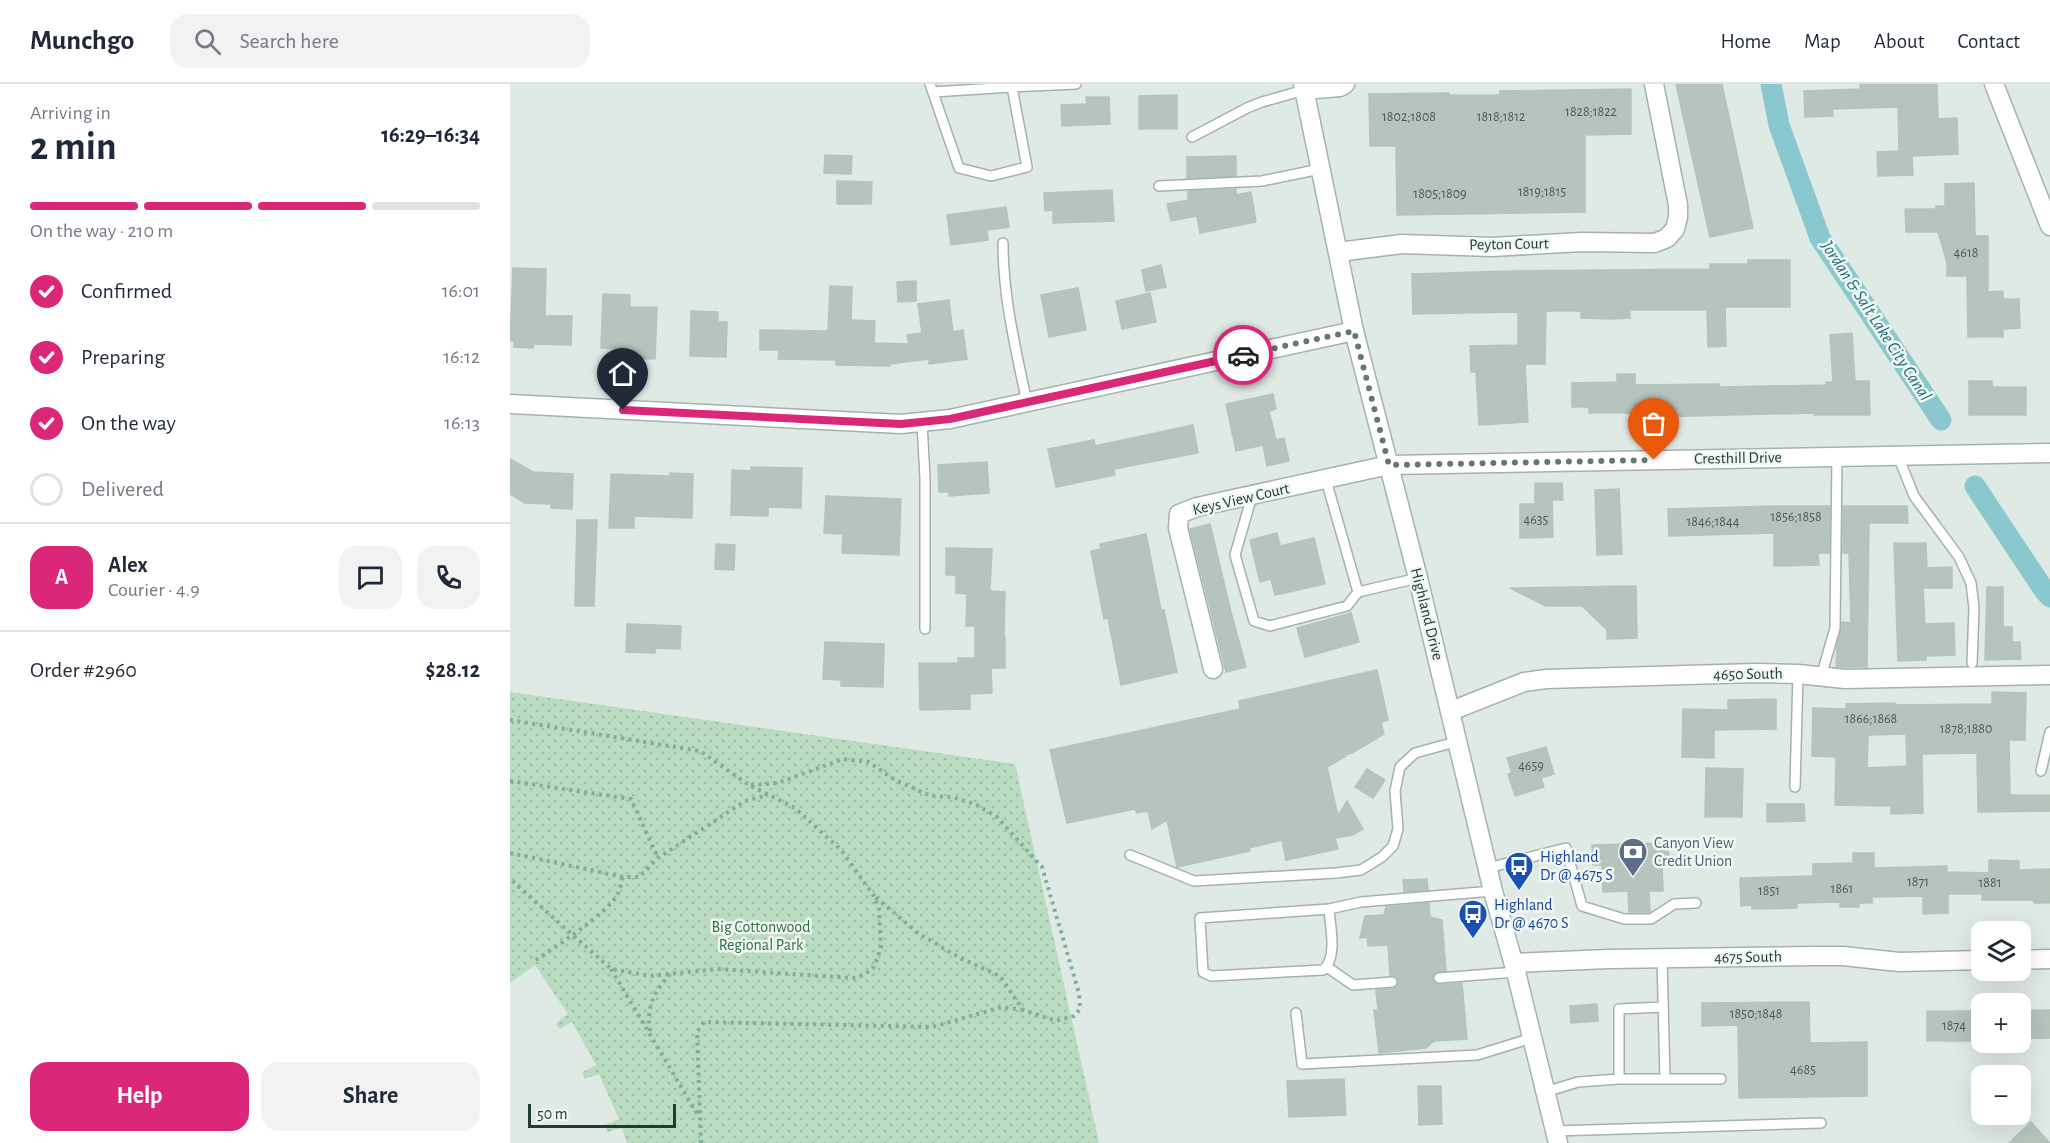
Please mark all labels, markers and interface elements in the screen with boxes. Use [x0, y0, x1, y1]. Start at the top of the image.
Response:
search box [170, 14, 590, 68]
icon: search [191, 25, 224, 58]
text: Munchgo [30, 27, 134, 55]
text: Search here [239, 30, 339, 52]
text: Home [1720, 31, 1771, 52]
text: Map [1804, 31, 1841, 52]
text: About [1874, 31, 1924, 52]
text: Contact [1957, 31, 2020, 52]
text: Arriving in [30, 103, 111, 123]
house number: 1828;1822 [1565, 105, 1617, 119]
house number: 1802;1808 [1382, 110, 1436, 124]
house number: 1818;1812 [1477, 110, 1525, 124]
text: 16:29–16:34 [381, 124, 480, 146]
text: 2 min [30, 128, 117, 167]
house number: 1819;1815 [1518, 185, 1566, 199]
house number: 1805;1809 [1413, 187, 1467, 201]
text: On the way · 210 m [30, 221, 173, 241]
street label: Peyton Court [1469, 235, 1549, 254]
water label: Jordan & Salt Lake City Canal [1817, 237, 1934, 404]
house number: 4618 [1954, 246, 1978, 260]
icon: check [30, 275, 63, 308]
text: Confirmed [81, 280, 172, 302]
text: 16:01 [442, 281, 480, 301]
courier [1213, 325, 1273, 385]
icon: car [1227, 339, 1260, 372]
icon: check [30, 341, 63, 374]
text: Preparing [81, 346, 165, 368]
text: 16:12 [443, 347, 480, 367]
pin [597, 348, 648, 410]
icon: home [606, 357, 639, 390]
pin [1628, 398, 1679, 460]
icon: check [30, 407, 63, 440]
icon: bag [1637, 407, 1670, 440]
text: On the way [81, 412, 176, 434]
text: 16:13 [444, 413, 480, 433]
street label: Cresthill Drive [1694, 449, 1782, 467]
text: Delivered [81, 478, 164, 500]
street label: Keys View Court [1191, 480, 1291, 519]
house number: 1856;1858 [1770, 510, 1822, 524]
house number: 4635 [1524, 513, 1549, 527]
house number: 1846;1844 [1687, 515, 1740, 529]
button: chat [339, 546, 402, 609]
button: phone [417, 546, 480, 609]
text: Alex [108, 554, 148, 576]
text: A [55, 566, 68, 588]
street label: Highland Drive [1408, 566, 1446, 662]
text: Courier · 4.9 [108, 580, 200, 600]
text: Order #2960 [30, 659, 137, 681]
text: $28.12 [426, 659, 480, 681]
street label: 4650 South [1713, 665, 1783, 683]
house number: 1866;1868 [1845, 712, 1897, 726]
house number: 1878;1880 [1940, 722, 1992, 736]
house number: 4659 [1518, 759, 1544, 773]
place label: Canyon View Credit Union [1654, 835, 1734, 869]
bank icon: Canyon View Credit Union [1617, 836, 1649, 878]
place label: Highland Dr @ 4675 S [1540, 849, 1613, 883]
bus stop icon: Highland Dr @ 4675 S [1503, 850, 1535, 892]
house number: 1871 [1907, 875, 1929, 889]
house number: 1881 [1979, 876, 2001, 890]
house number: 1861 [1831, 882, 1853, 896]
house number: 1851 [1758, 884, 1780, 898]
place label: Highland Dr @ 4670 S [1494, 897, 1569, 931]
bus stop icon: Highland Dr @ 4670 S [1457, 898, 1489, 940]
park label: Big Cottonwood Regional Park [712, 919, 810, 953]
map controls [1971, 921, 2031, 1125]
button: layers [1971, 921, 2031, 981]
street label: 4675 South [1714, 948, 1782, 966]
button: + [1971, 993, 2031, 1053]
house number: 1850;1848 [1730, 1007, 1782, 1021]
house number: 1874 [1942, 1019, 1966, 1033]
button: Help [30, 1062, 249, 1131]
button: Share [261, 1062, 480, 1131]
house number: 4685 [1790, 1063, 1816, 1077]
button: − [1971, 1065, 2031, 1125]
scale bar [528, 1101, 676, 1128]
text: 50 m [537, 1106, 568, 1122]

